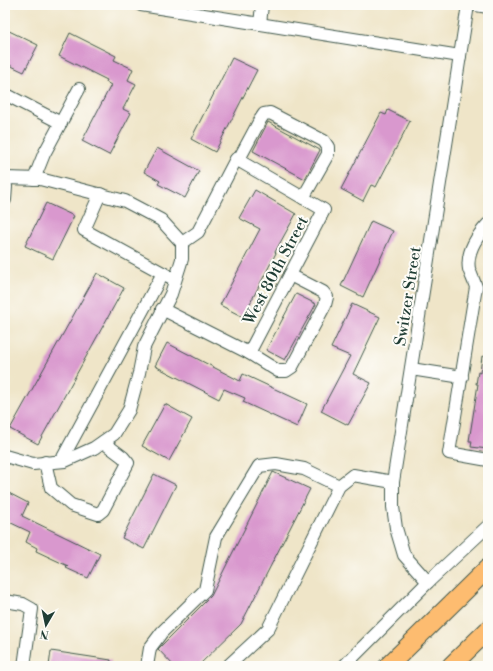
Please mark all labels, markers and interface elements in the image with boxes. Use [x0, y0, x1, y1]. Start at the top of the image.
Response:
street label: West 80th Street [238, 212, 313, 329]
street label: Switzer Street [390, 245, 426, 347]
north arrow [26, 605, 66, 645]
text: N [39, 626, 50, 641]

